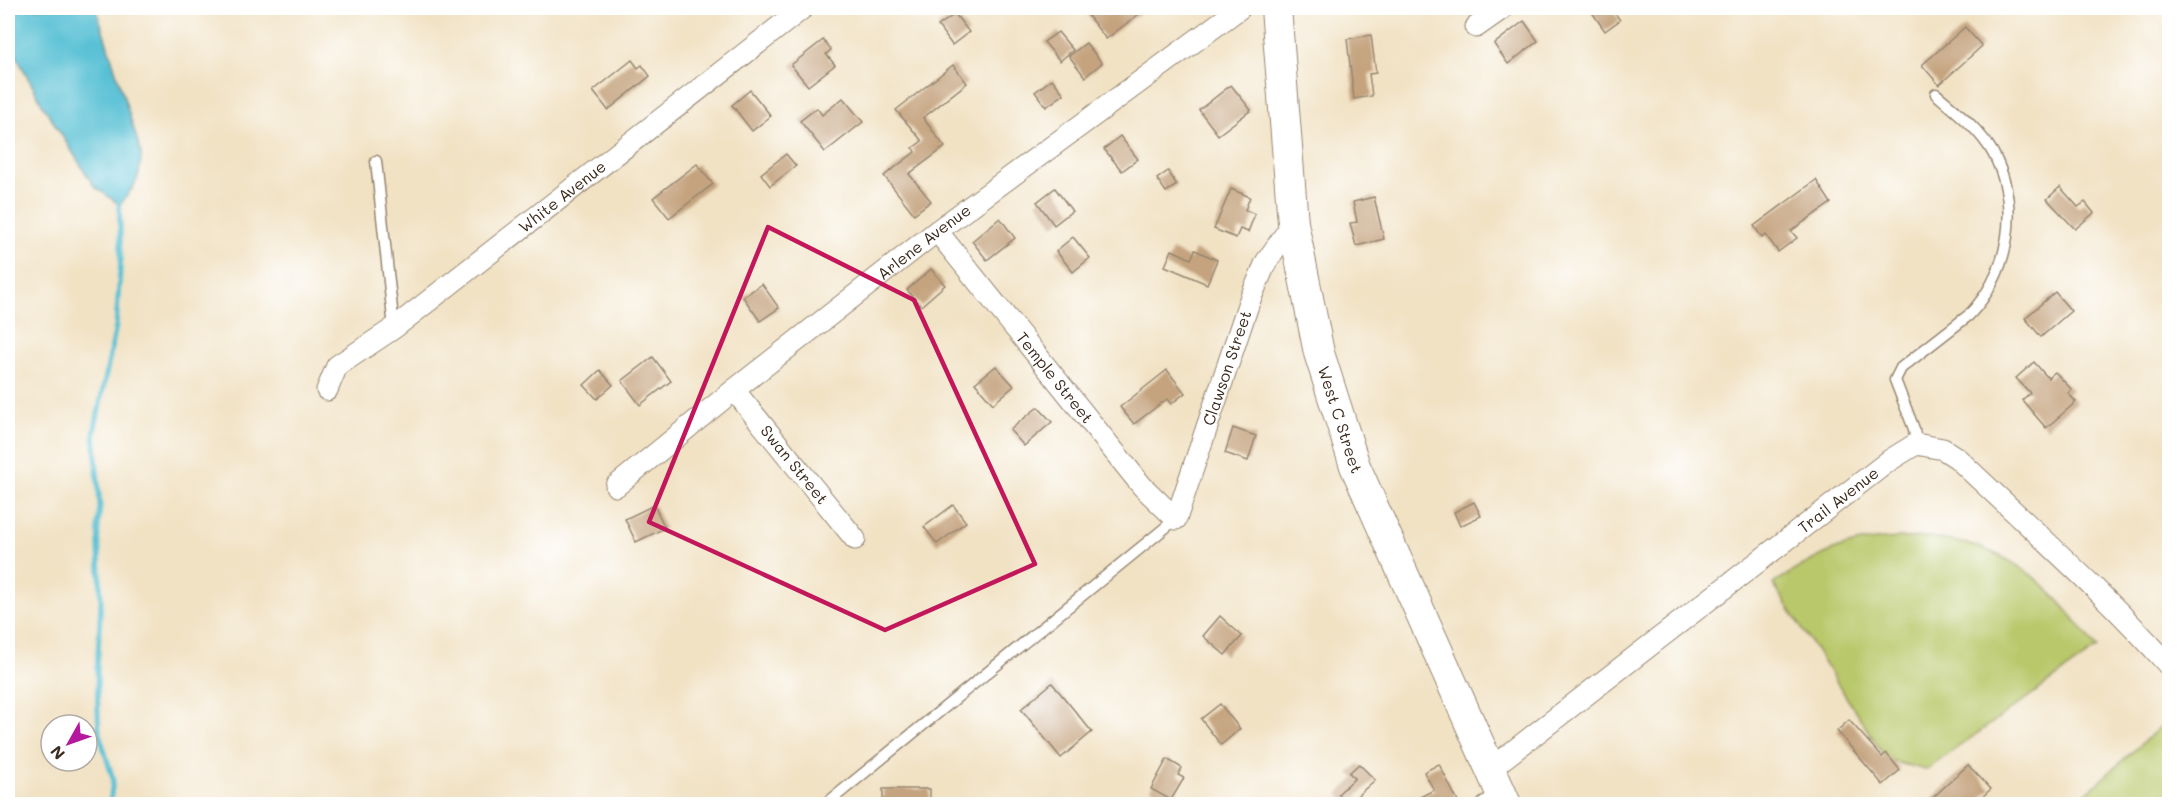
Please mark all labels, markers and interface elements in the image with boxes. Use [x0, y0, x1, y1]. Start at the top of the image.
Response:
street label: White Avenue [514, 155, 610, 237]
street label: Arlene Avenue [873, 199, 975, 284]
street label: Clawson Street [1197, 307, 1255, 428]
street label: Temple Street [1012, 327, 1098, 427]
street label: West C Street [1314, 363, 1368, 476]
street label: Swan Street [756, 420, 833, 508]
street label: Trail Avenue [1793, 462, 1882, 537]
north arrow [39, 713, 99, 773]
text: N [45, 742, 69, 764]

